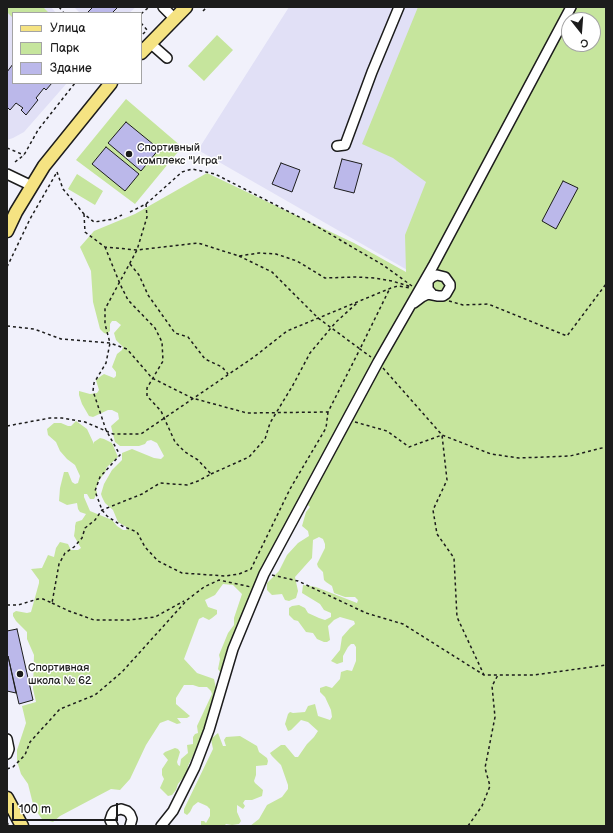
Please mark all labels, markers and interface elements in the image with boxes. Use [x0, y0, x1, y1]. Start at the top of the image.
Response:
legend [12, 12, 142, 84]
north arrow [561, 12, 601, 52]
text: Улица [50, 21, 86, 36]
text: С [579, 36, 590, 50]
text: Парк [50, 41, 79, 56]
text: Здание [50, 61, 92, 76]
place label: Спортивный комплекс "Игра" [137, 141, 222, 167]
marker: Спортивный комплекс "Игра" [124, 149, 134, 159]
place label: Спортивная школа № 62 [28, 661, 91, 687]
marker: Спортивная школа № 62 [15, 669, 25, 679]
scale bar [14, 795, 120, 821]
text: 100 m [19, 802, 51, 817]

